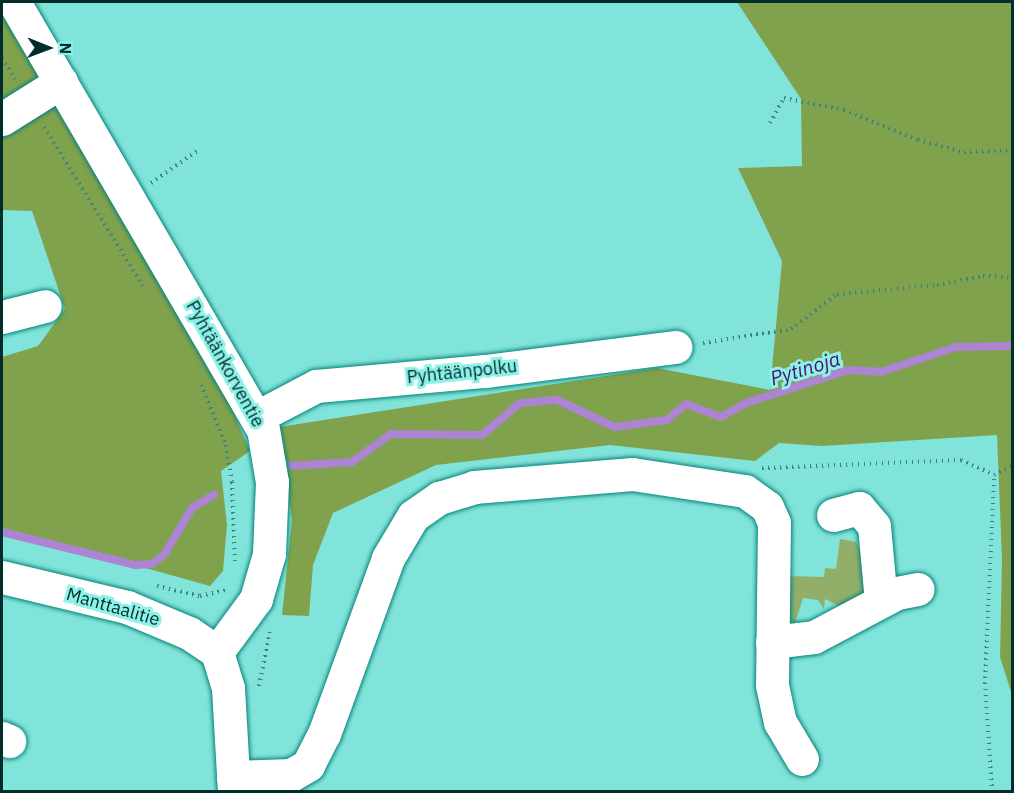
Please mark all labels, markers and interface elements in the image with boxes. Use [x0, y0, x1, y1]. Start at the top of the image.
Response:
north arrow [18, 18, 78, 78]
text: N [56, 42, 76, 54]
street label: Pyhtäänkorventie [181, 297, 269, 431]
water label: Pytinoja [767, 346, 843, 390]
street label: Pyhtäänpolku [406, 355, 518, 389]
street label: Manttaalitie [64, 583, 162, 631]

